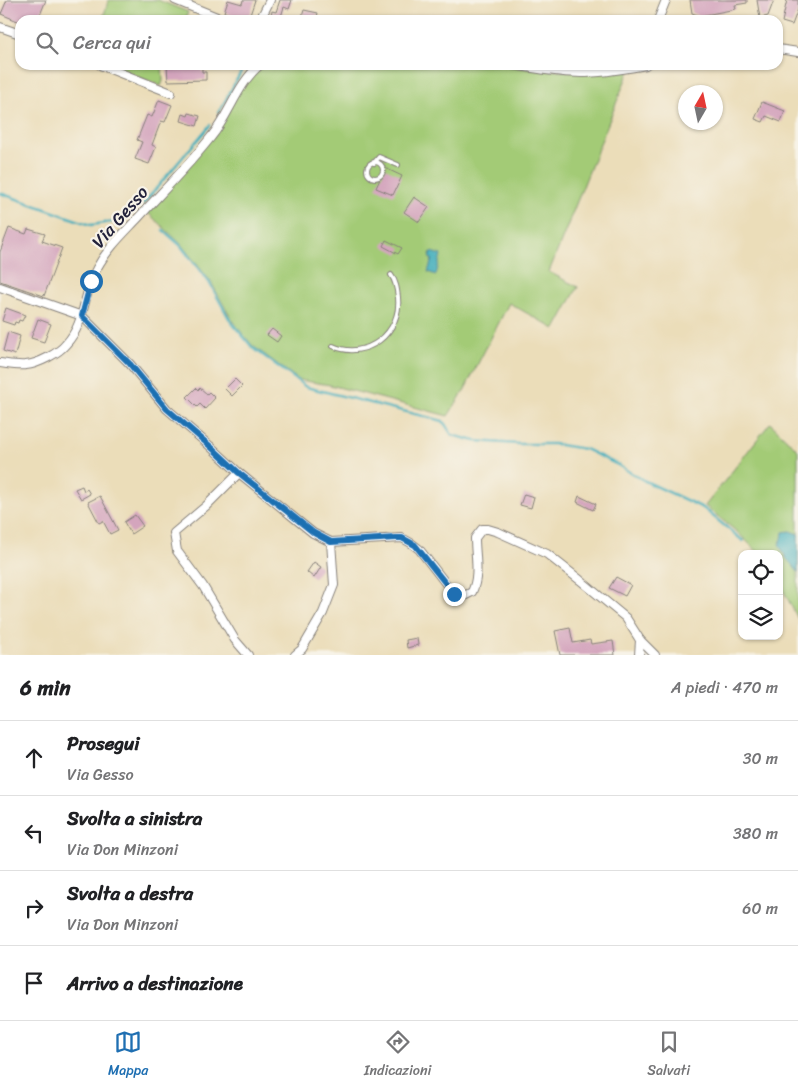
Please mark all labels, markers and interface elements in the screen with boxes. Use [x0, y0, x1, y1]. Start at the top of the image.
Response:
search box [15, 15, 783, 70]
text: Cerca qui [73, 26, 151, 59]
icon: search [33, 29, 61, 57]
north arrow [678, 85, 723, 130]
street label: Via Gesso [83, 178, 157, 256]
route start [80, 270, 103, 293]
map controls [738, 550, 783, 640]
button: locate [738, 550, 783, 595]
route end [443, 583, 466, 606]
button: layers [738, 595, 783, 640]
text: 6 min [20, 669, 71, 707]
text: A piedi · 470 m [671, 673, 778, 702]
text: Prosegui [67, 727, 140, 760]
icon: ahead [20, 744, 48, 772]
text: 30 m [743, 744, 778, 773]
text: Via Gesso [67, 760, 134, 789]
text: Svolta a sinistra [67, 802, 202, 835]
icon: left [20, 819, 48, 847]
text: 380 m [733, 819, 778, 848]
text: Via Don Minzoni [67, 835, 178, 864]
text: Svolta a destra [67, 877, 193, 910]
icon: right [20, 894, 48, 922]
text: 60 m [742, 894, 778, 923]
text: Via Don Minzoni [67, 910, 178, 939]
text: Arrivo a destinazione [67, 967, 243, 1000]
icon: arrive [20, 969, 48, 997]
tab: Mappa [108, 1028, 148, 1083]
tab: Indicazioni [364, 1028, 431, 1083]
tab: Salvati [647, 1028, 690, 1083]

